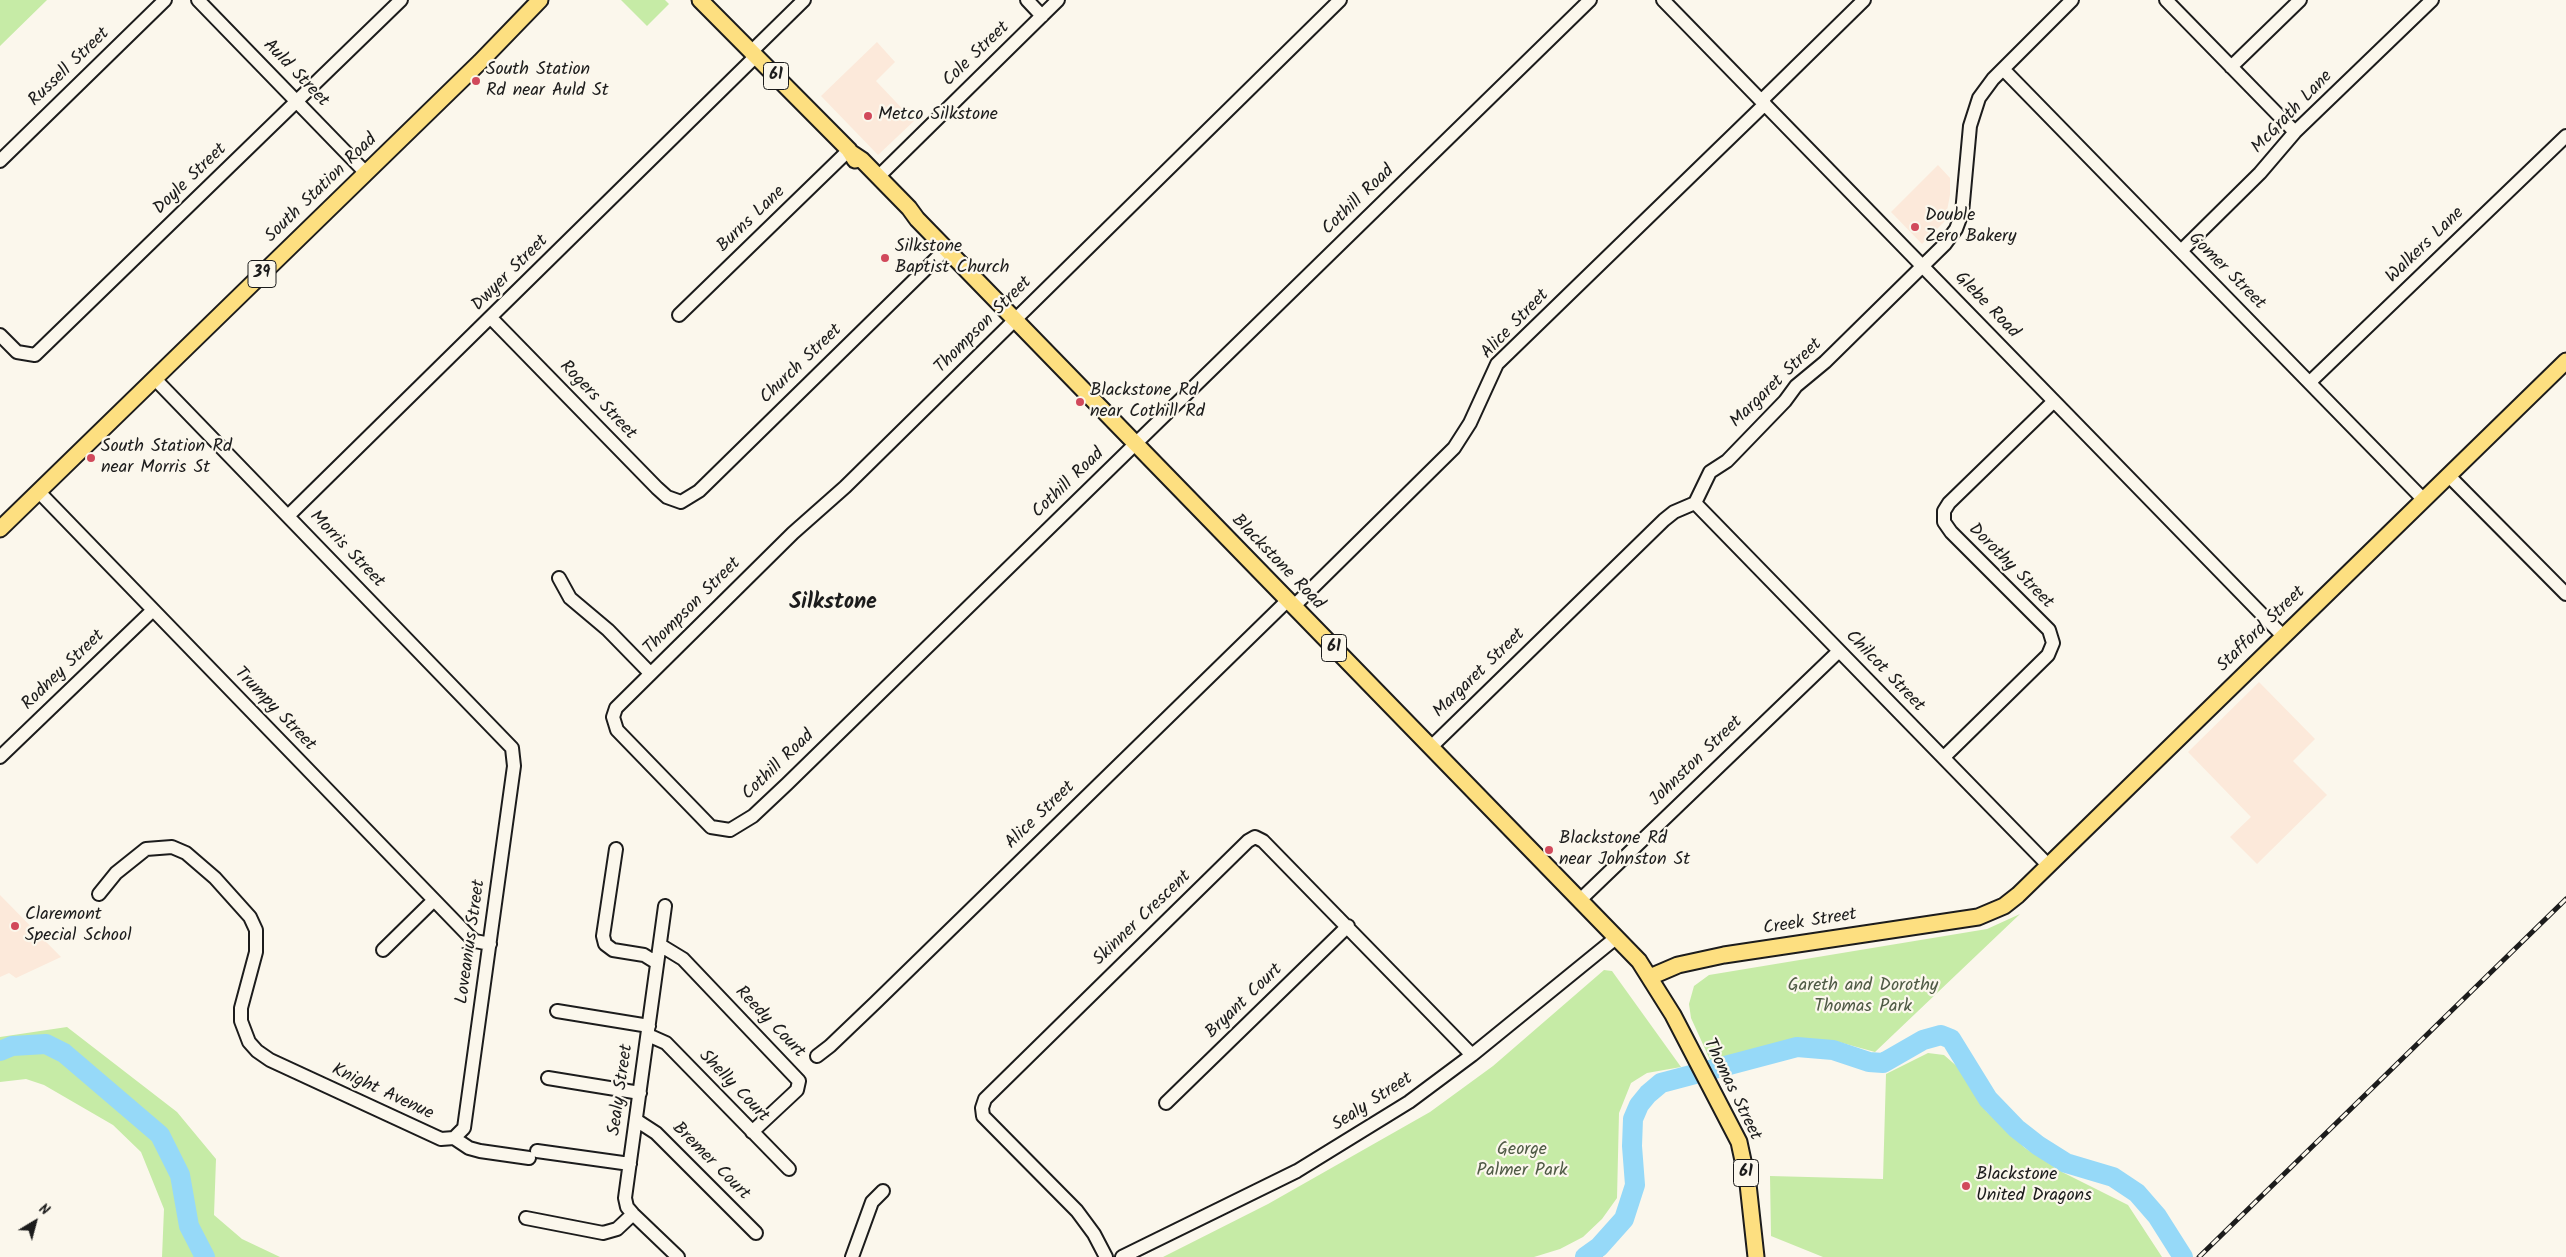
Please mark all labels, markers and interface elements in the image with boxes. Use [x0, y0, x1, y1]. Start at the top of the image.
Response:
street label: Cole Street [939, 18, 1015, 92]
street label: Russell Street [25, 24, 115, 112]
street label: Auld Street [257, 36, 333, 112]
place label: South Station Rd near Auld St [486, 60, 609, 102]
road number: 61 [764, 62, 788, 90]
street label: McGrath Lane [2248, 67, 2338, 159]
marker: South Station Rd near Auld St [470, 75, 482, 87]
place label: Metco Silkstone [878, 105, 998, 127]
marker: Metco Silkstone [862, 110, 874, 122]
street label: South Station Road [261, 130, 383, 248]
street label: Doyle Street [150, 140, 232, 220]
street label: Cothill Road [1318, 161, 1400, 241]
street label: Burns Lane [713, 182, 791, 258]
street label: Walkers Lane [2382, 203, 2470, 289]
place label: Double Zero Bakery [1925, 206, 2016, 248]
marker: Double Zero Bakery [1909, 221, 1921, 233]
street label: Gomer Street [2183, 229, 2269, 315]
street label: Dwyer Street [468, 231, 554, 317]
place label: Silkstone Baptist Church [895, 237, 1009, 280]
marker: Silkstone Baptist Church [879, 252, 891, 264]
road number: 39 [248, 260, 276, 288]
street label: Glebe Road [1949, 268, 2023, 344]
street label: Thompson Street [931, 273, 1037, 379]
street label: Alice Street [1477, 286, 1555, 364]
street label: Church Street [757, 321, 847, 409]
street label: Margaret Street [1727, 335, 1827, 433]
street label: Rogers Street [554, 357, 640, 445]
place label: Blackstone Rd near Cothill Rd [1090, 381, 1205, 424]
marker: Blackstone Rd near Cothill Rd [1074, 396, 1086, 408]
place label: South Station Rd near Morris St [101, 437, 232, 479]
street label: Cothill Road [1028, 444, 1110, 524]
marker: South Station Rd near Morris St [85, 452, 97, 464]
street label: Morris Street [304, 507, 388, 593]
street label: Blackstone Road [1226, 511, 1328, 615]
street label: Dorothy Street [1963, 520, 2057, 614]
street label: Thompson Street [640, 554, 746, 660]
street label: Stafford Street [2213, 582, 2311, 678]
district label: Silkstone [789, 591, 877, 617]
street label: Margaret Street [1430, 625, 1530, 723]
street label: Rodney Street [18, 626, 110, 716]
street label: Chilcot Street [1840, 627, 1928, 717]
road number: 61 [1322, 634, 1346, 661]
street label: Trumpy Street [229, 663, 319, 757]
street label: Johnston Street [1646, 712, 1748, 812]
street label: Cothill Road [738, 726, 820, 806]
street label: Alice Street [1002, 777, 1080, 855]
place label: Blackstone Rd near Johnston St [1559, 829, 1690, 872]
marker: Blackstone Rd near Johnston St [1543, 844, 1555, 856]
street label: Skinner Crescent [1089, 867, 1197, 971]
street label: Loveanius Street [453, 879, 491, 1005]
place label: Claremont Special School [25, 905, 132, 948]
street label: Creek Street [1762, 905, 1858, 941]
marker: Claremont Special School [9, 920, 21, 932]
street label: Bryant Court [1202, 960, 1288, 1044]
park label: Gareth and Dorothy Thomas Park [1788, 976, 1938, 1019]
street label: Reedy Court [729, 982, 809, 1064]
street label: Thomas Street [1697, 1036, 1765, 1144]
street label: Sealy Street [605, 1043, 639, 1137]
street label: Shelly Court [693, 1046, 773, 1128]
street label: Knight Avenue [328, 1060, 436, 1126]
street label: Sealy Street [1329, 1069, 1417, 1137]
street label: Bremer Court [666, 1118, 754, 1206]
park label: George Palmer Park [1477, 1140, 1567, 1182]
road number: 61 [1734, 1160, 1758, 1186]
place label: Blackstone United Dragons [1976, 1165, 2092, 1208]
marker: Blackstone United Dragons [1960, 1180, 1972, 1192]
north arrow [10, 1197, 60, 1247]
text: N [34, 1199, 54, 1221]

